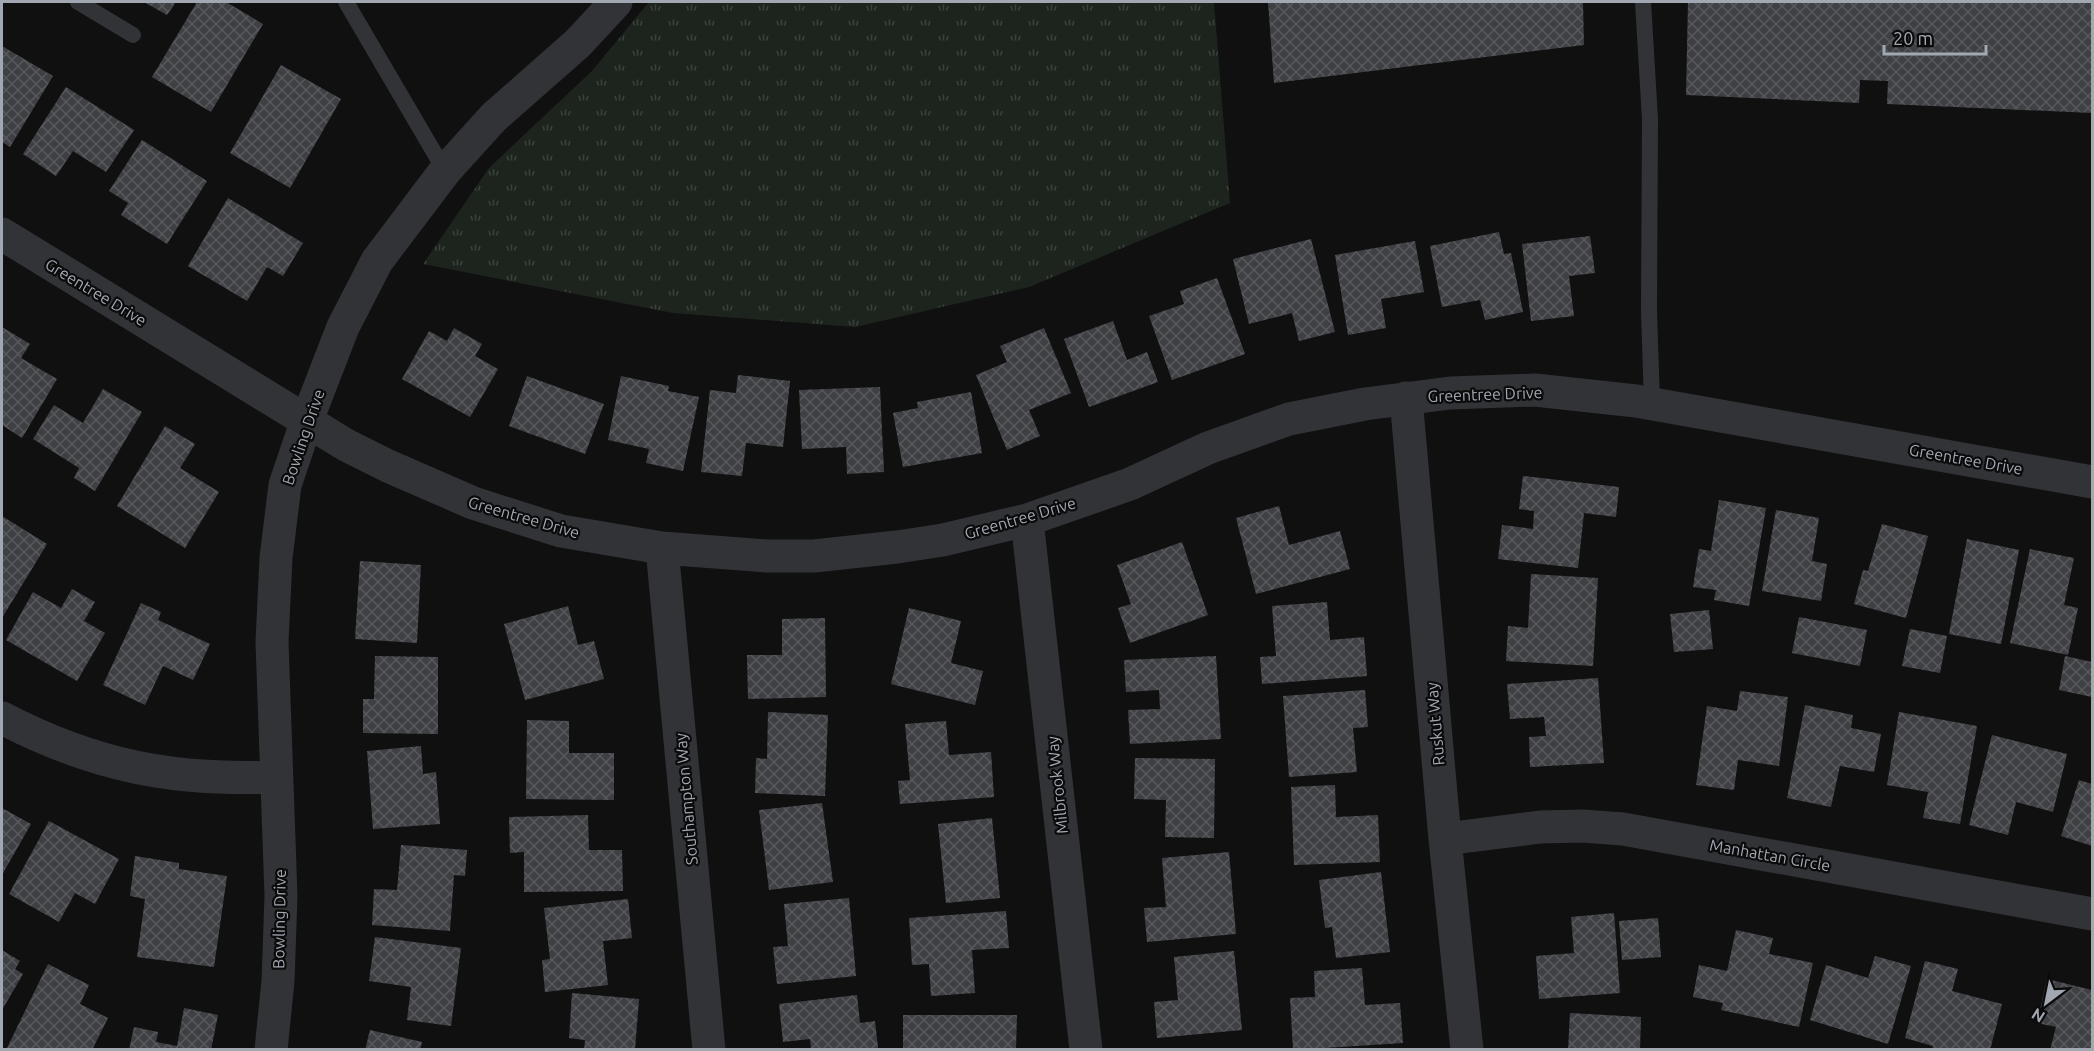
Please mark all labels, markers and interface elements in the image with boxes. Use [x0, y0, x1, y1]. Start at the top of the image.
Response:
scale bar [1884, 18, 1986, 56]
text: 20 m [1893, 28, 1933, 48]
street label: Greentree Drive [42, 255, 150, 329]
street label: Greentree Drive [1427, 383, 1543, 405]
street label: Bowling Drive [278, 387, 328, 487]
street label: Greentree Drive [1908, 440, 2024, 478]
street label: Greentree Drive [466, 493, 582, 541]
street label: Greentree Drive [962, 494, 1078, 542]
street label: Ruskut Way [1422, 681, 1448, 766]
street label: Southampton Way [671, 732, 701, 866]
street label: Milbrook Way [1043, 735, 1071, 835]
street label: Manhattan Circle [1708, 836, 1832, 874]
street label: Bowling Drive [269, 869, 289, 969]
north arrow [2016, 973, 2076, 1033]
text: N [2028, 1005, 2048, 1027]

